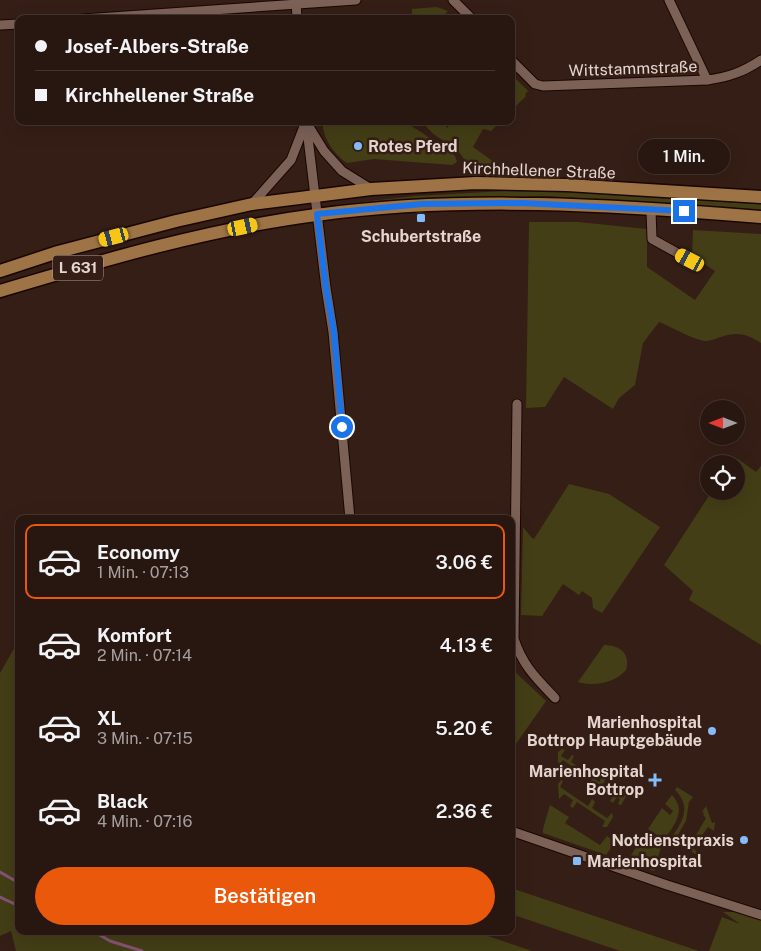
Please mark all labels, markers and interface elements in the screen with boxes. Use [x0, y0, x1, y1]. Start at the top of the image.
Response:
text: Josef-Albers-Straße [65, 35, 249, 57]
street label: Wittstammstraße [568, 57, 698, 80]
text: Kirchhellener Straße [65, 84, 254, 106]
place label: Rotes Pferd [368, 137, 458, 156]
callout: 1 Min. [638, 138, 730, 174]
marker: Rotes Pferd [352, 140, 364, 152]
text: 1 Min. [663, 147, 705, 166]
street label: Kirchhellener Straße [462, 158, 616, 183]
route end [673, 200, 695, 222]
marker: Schubertstraße [415, 212, 427, 224]
car [226, 217, 259, 237]
car [97, 226, 130, 248]
place label: Schubertstraße [361, 227, 481, 246]
car [673, 246, 706, 274]
road number: L 631 [53, 256, 103, 280]
north arrow [700, 400, 745, 445]
map controls [700, 400, 745, 500]
route start [331, 416, 353, 438]
button: locate [700, 455, 745, 500]
icon: car [37, 539, 82, 584]
text: Economy [97, 541, 180, 563]
text: 3.06 € [435, 551, 493, 573]
text: 1 Min. · 07:13 [97, 563, 189, 582]
icon: car [37, 622, 82, 667]
text: Komfort [97, 624, 172, 646]
text: 4.13 € [439, 634, 493, 656]
text: 2 Min. · 07:14 [97, 646, 192, 665]
icon: car [37, 705, 82, 750]
text: XL [97, 707, 122, 729]
place label: Marienhospital Bottrop Hauptgebäude [527, 713, 702, 750]
text: 5.20 € [435, 717, 493, 739]
marker: Marienhospital Bottrop Hauptgebäude [706, 725, 718, 737]
text: 3 Min. · 07:15 [97, 729, 193, 748]
place label: Marienhospital Bottrop [529, 762, 644, 799]
marker: Marienhospital Bottrop [648, 773, 662, 787]
icon: car [37, 788, 82, 833]
text: Black [97, 790, 148, 812]
text: 2.36 € [436, 800, 493, 822]
text: 4 Min. · 07:16 [97, 812, 192, 831]
place label: Notdienstpraxis [611, 831, 734, 850]
marker: Notdienstpraxis [738, 834, 750, 846]
place label: Marienhospital [587, 852, 702, 871]
marker: Marienhospital [571, 855, 583, 867]
button: Bestätigen [35, 867, 495, 925]

